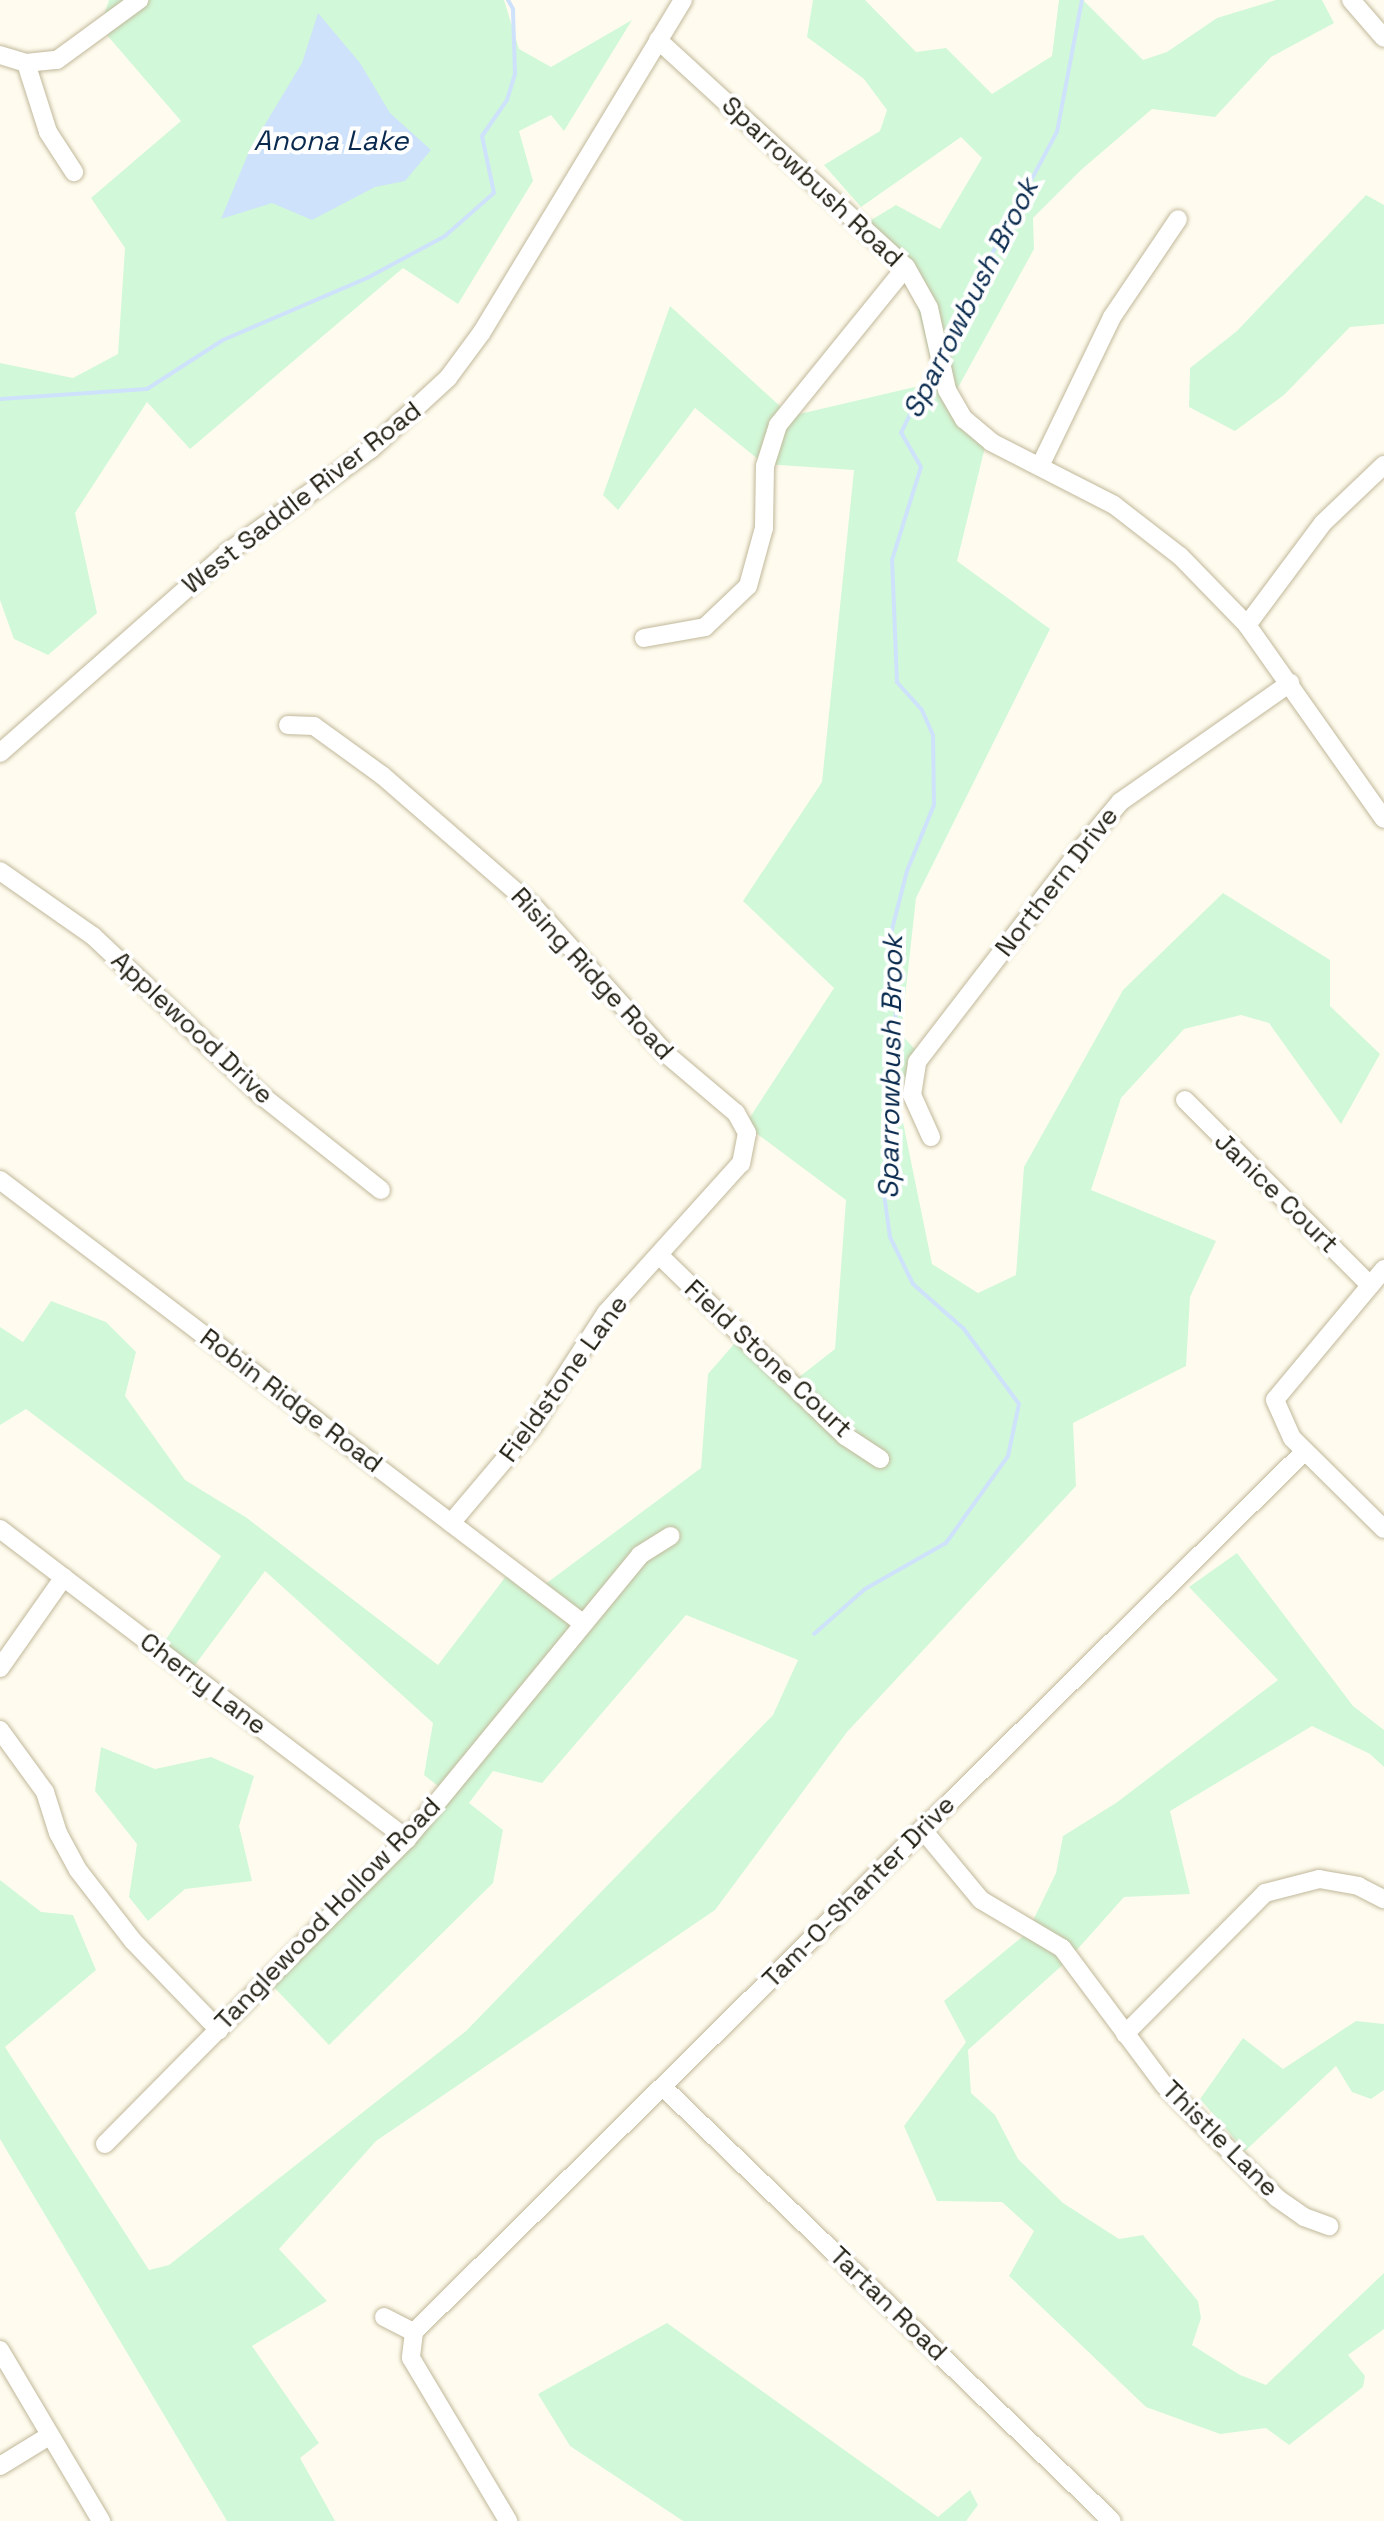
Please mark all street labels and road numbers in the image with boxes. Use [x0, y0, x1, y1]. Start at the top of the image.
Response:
street label: Sparrowbush Road [715, 90, 909, 274]
street label: West Saddle River Road [176, 395, 428, 601]
street label: Northern Drive [989, 801, 1125, 963]
street label: Rising Ridge Road [504, 881, 680, 1067]
street label: Applewood Drive [105, 945, 279, 1111]
street label: Janice Court [1208, 1126, 1344, 1260]
street label: Field Stone Court [678, 1273, 858, 1445]
street label: Fieldstone Lane [493, 1290, 635, 1468]
street label: Robin Ridge Road [194, 1322, 388, 1480]
street label: Cherry Lane [133, 1626, 273, 1742]
street label: Tam-O-Shanter Drive [756, 1789, 962, 1995]
street label: Tanglewood Hollow Road [209, 1791, 447, 2037]
street label: Thistle Lane [1155, 2074, 1285, 2204]
street label: Tartan Road [823, 2240, 953, 2368]

